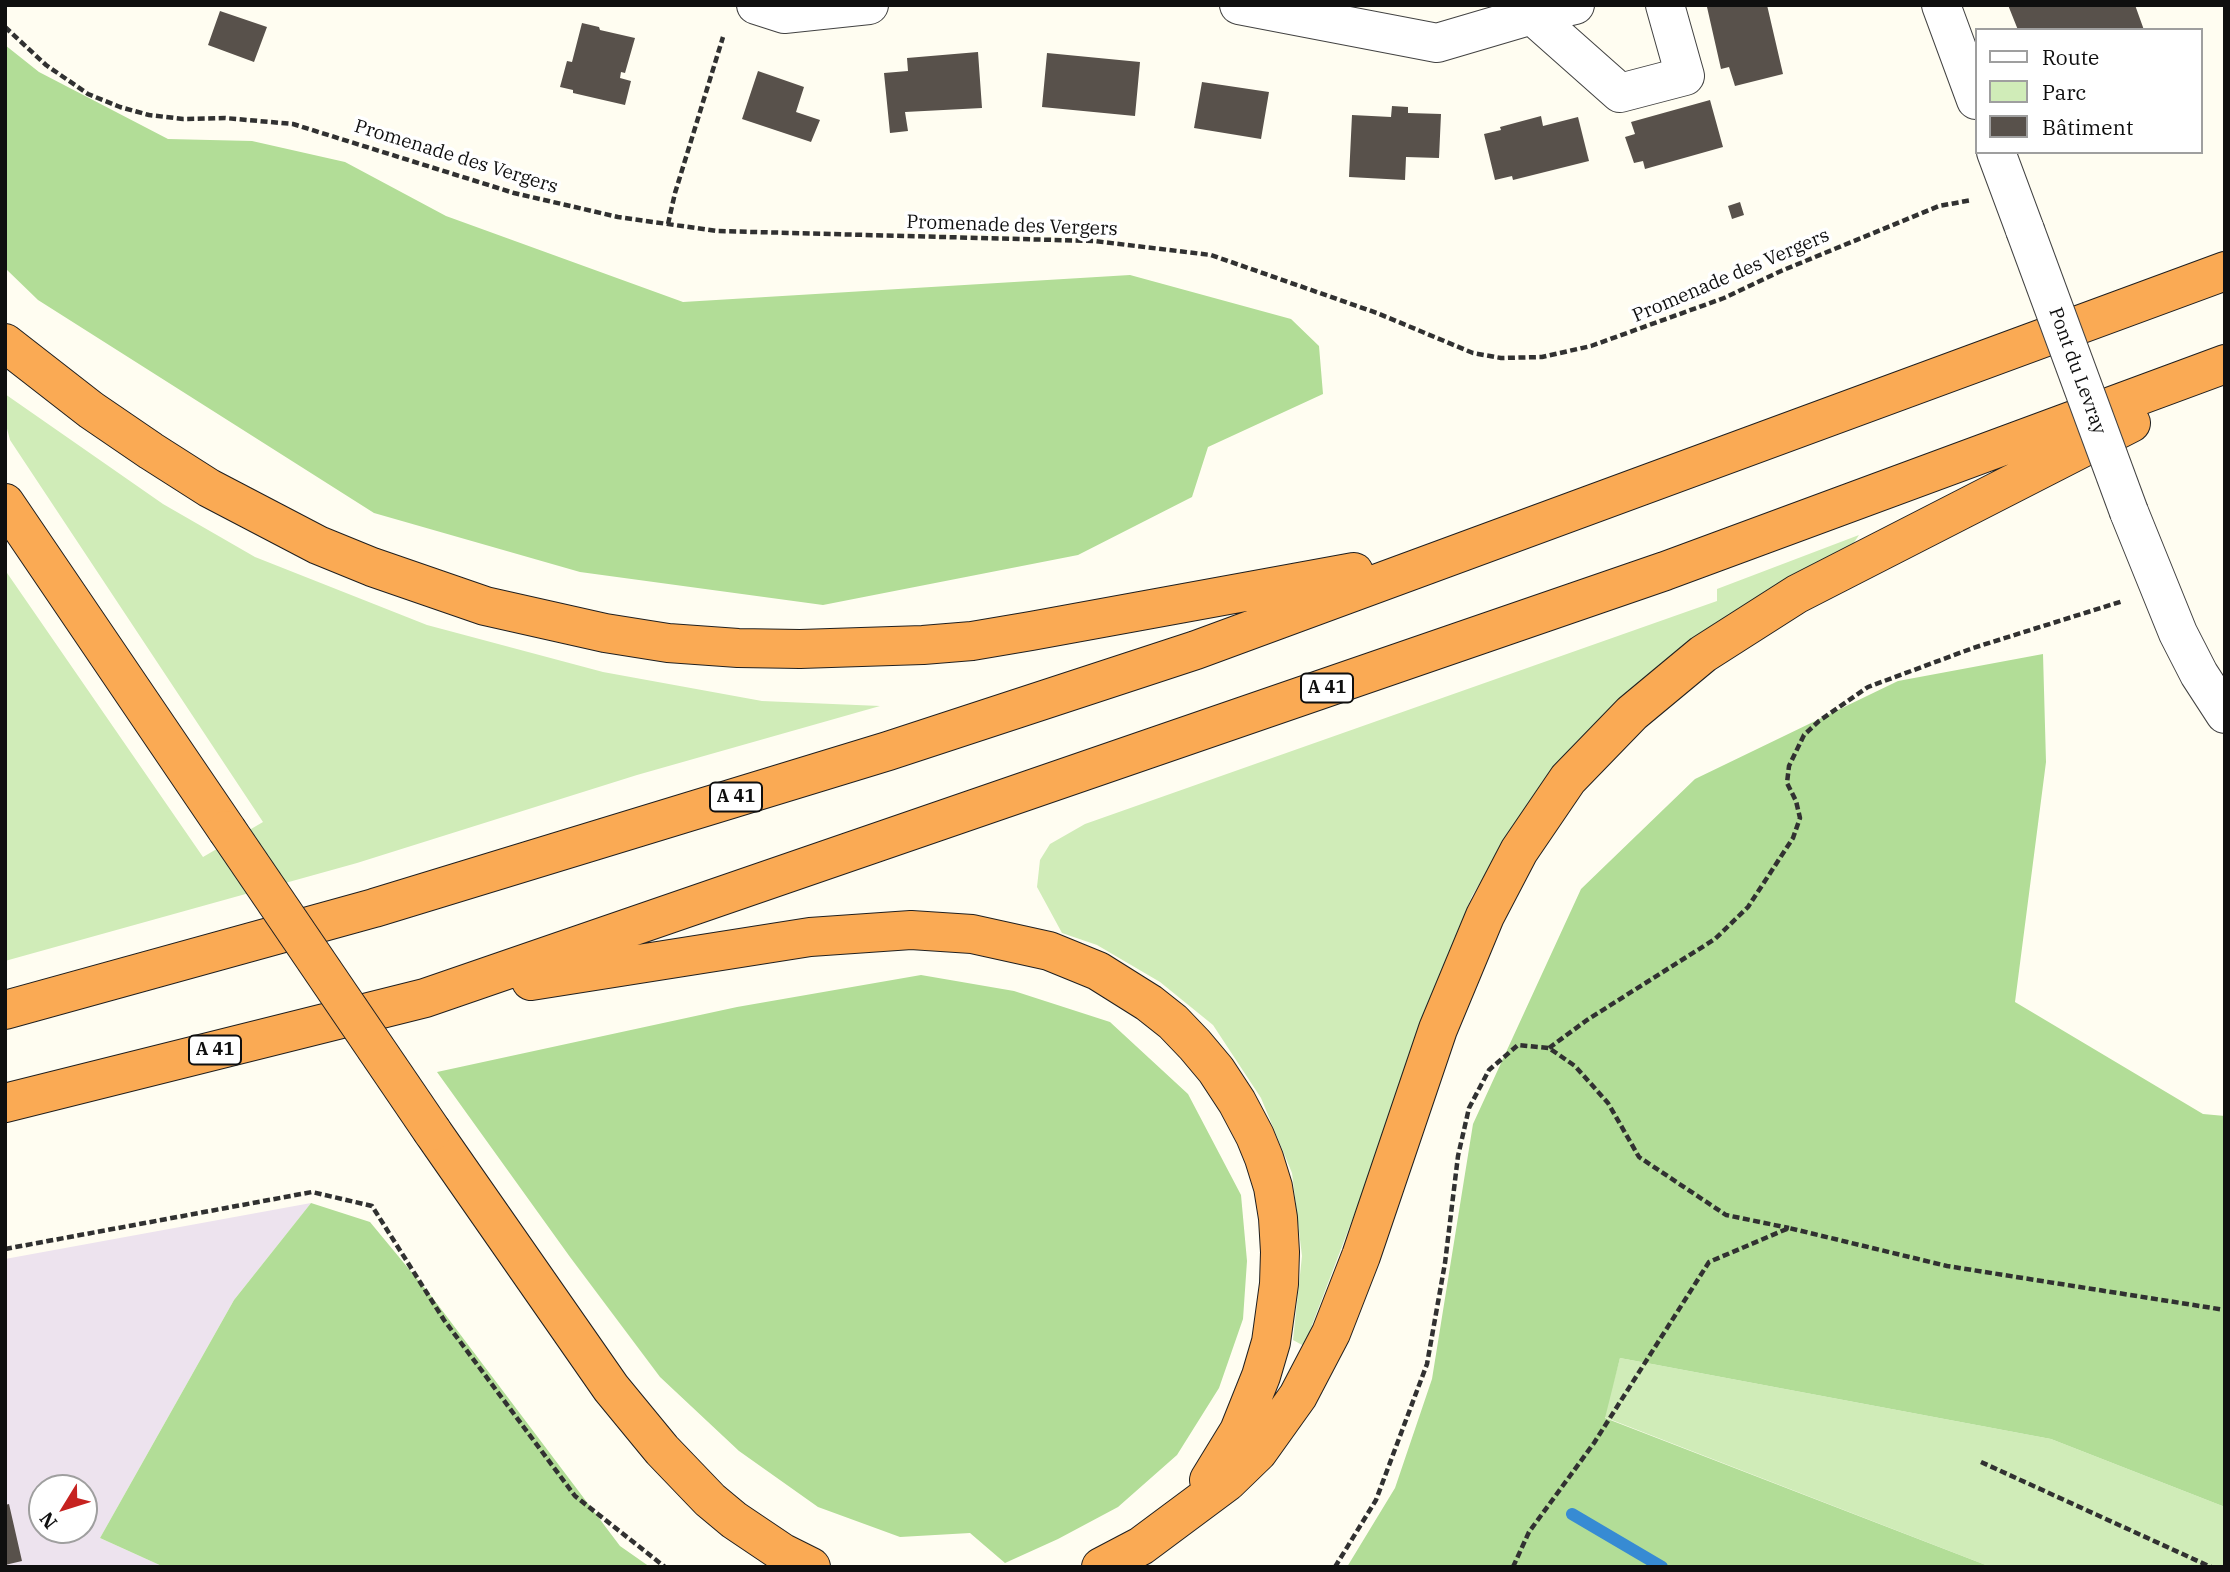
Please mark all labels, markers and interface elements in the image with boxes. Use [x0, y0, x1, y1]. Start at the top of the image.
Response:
legend [1974, 28, 2202, 154]
text: Route [2042, 43, 2099, 71]
text: Parc [2042, 78, 2086, 106]
text: Bâtiment [2042, 113, 2133, 141]
street label: Promenade des Vergers [352, 115, 560, 199]
street label: Promenade des Vergers [906, 211, 1118, 241]
street label: Promenade des Vergers [1629, 224, 1833, 328]
street label: Pont du Levray [2043, 304, 2111, 438]
road number: A 41 [1301, 674, 1353, 702]
road number: A 41 [710, 782, 762, 812]
road number: A 41 [189, 1036, 241, 1064]
north arrow [28, 1474, 98, 1544]
text: N [34, 1507, 62, 1534]

